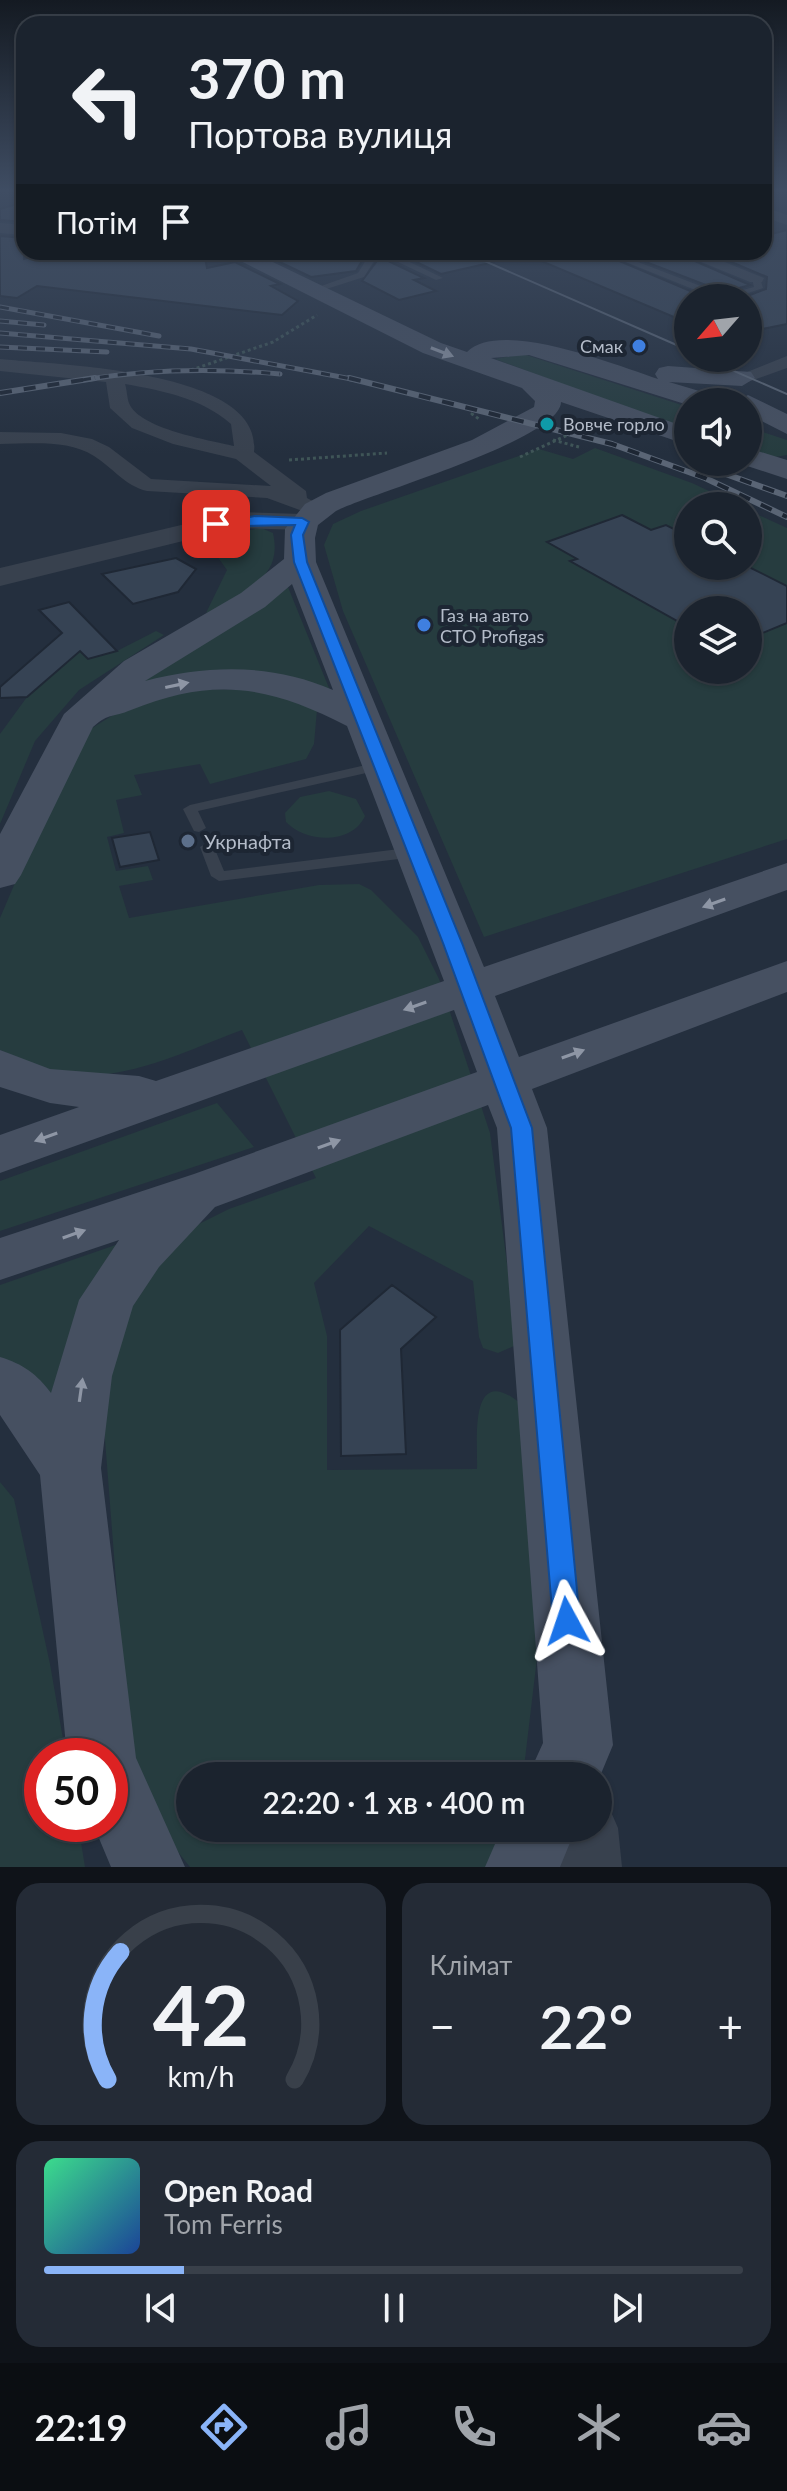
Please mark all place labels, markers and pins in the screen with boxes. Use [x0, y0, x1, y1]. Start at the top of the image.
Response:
place label: Смак [580, 335, 624, 357]
marker: Смак [630, 337, 648, 355]
place label: Вовче горло [563, 413, 665, 435]
marker: Вовче горло [538, 415, 556, 433]
pin [182, 490, 250, 558]
place label: Газ на авто СТО Profigas [440, 604, 545, 647]
marker: Газ на авто СТО Profigas [415, 616, 433, 634]
place label: Укрнафта [204, 829, 292, 853]
marker: Укрнафта [179, 832, 197, 850]

